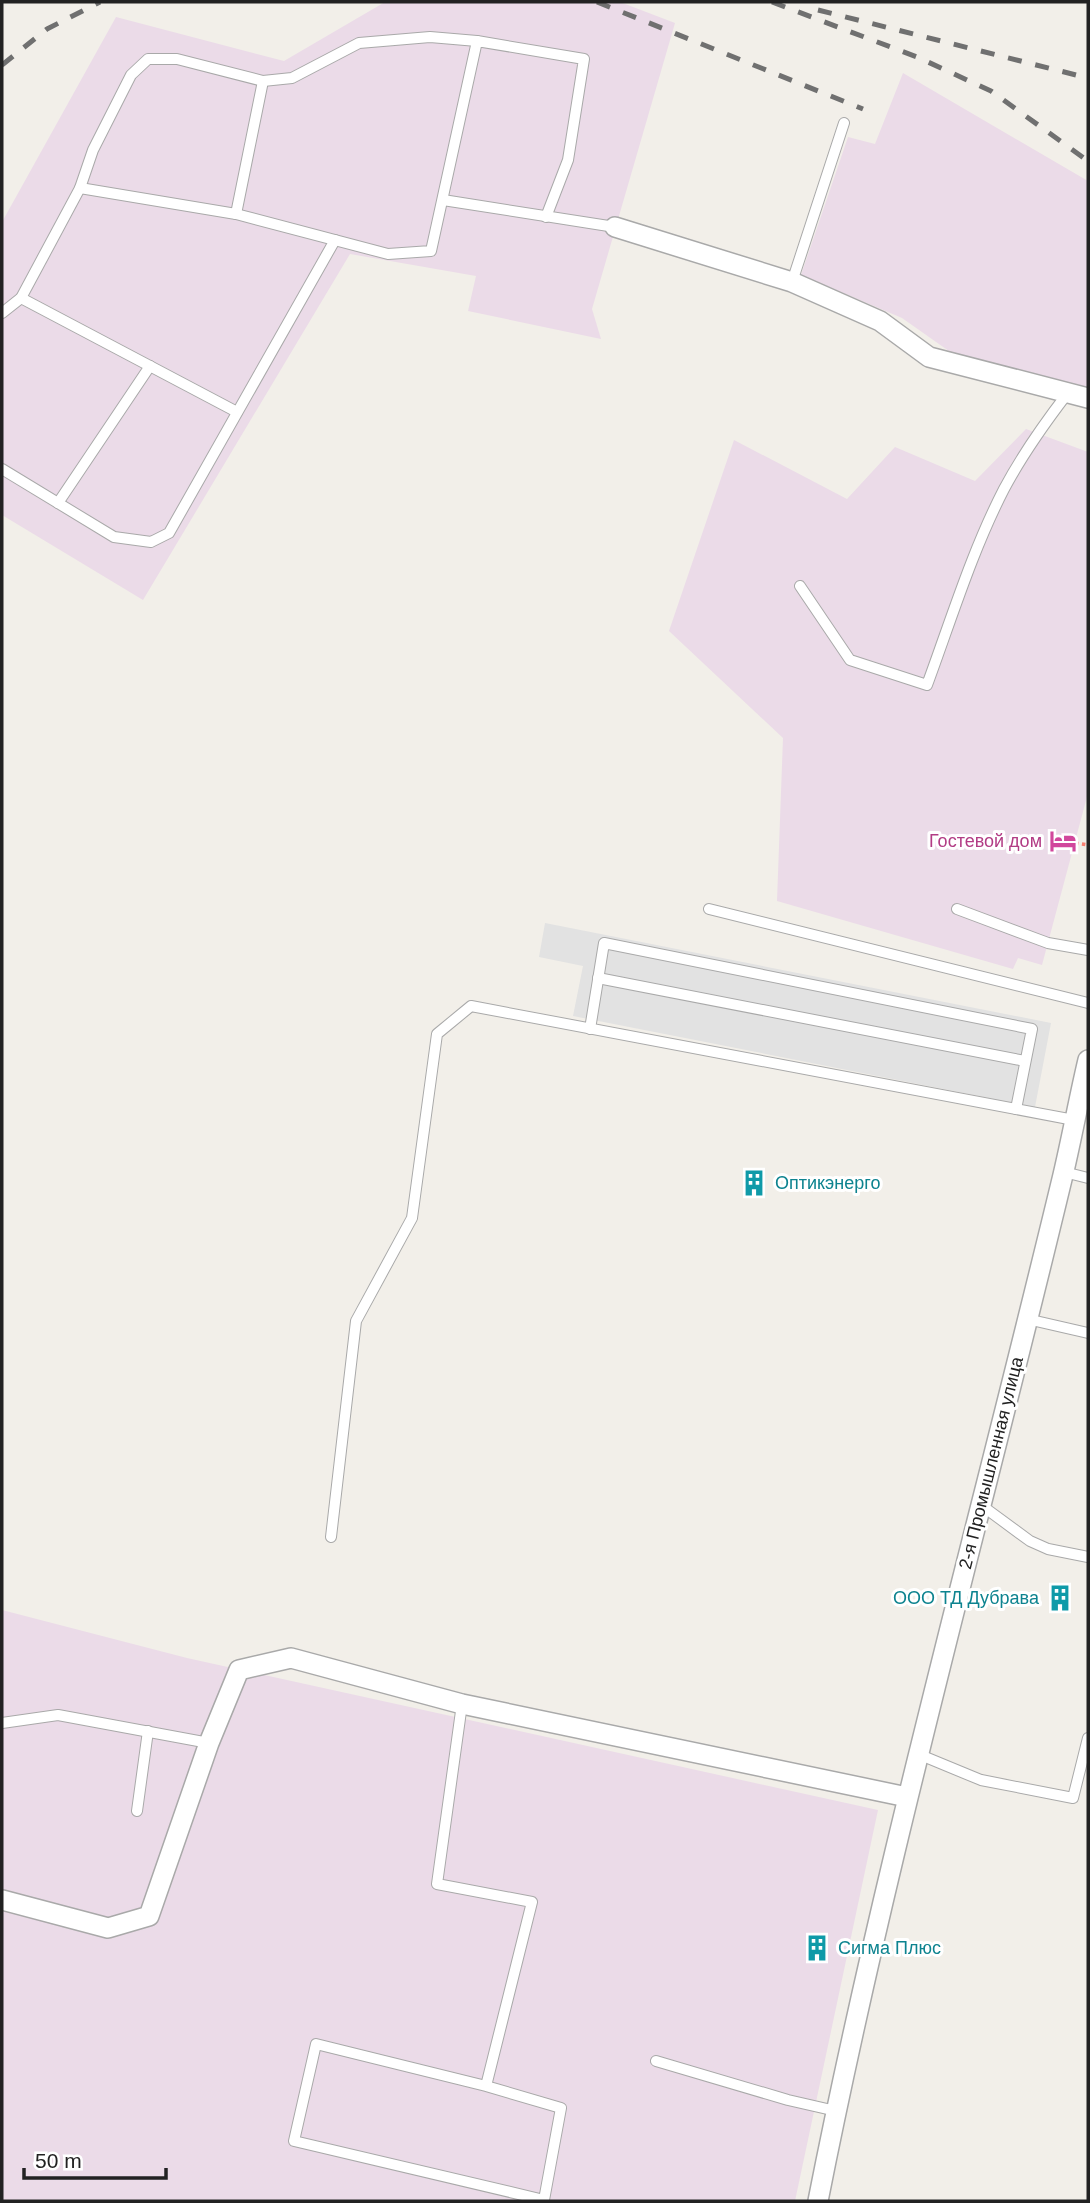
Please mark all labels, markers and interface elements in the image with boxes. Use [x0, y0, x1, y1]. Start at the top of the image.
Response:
hotel icon: Гостевой дом [1048, 826, 1078, 856]
place label: Гостевой дом [929, 831, 1042, 851]
building icon: Оптикэнерго [739, 1168, 769, 1198]
place label: Оптикэнерго [775, 1173, 880, 1193]
street label: 2-я Промышленная улица [955, 1354, 1027, 1571]
building icon: ООО ТД Дубрава [1045, 1583, 1075, 1613]
place label: ООО ТД Дубрава [893, 1588, 1040, 1608]
building icon: Сигма Плюс [802, 1933, 832, 1963]
place label: Сигма Плюс [838, 1938, 941, 1958]
scale bar [24, 2136, 166, 2180]
text: 50 m [35, 2149, 82, 2172]

